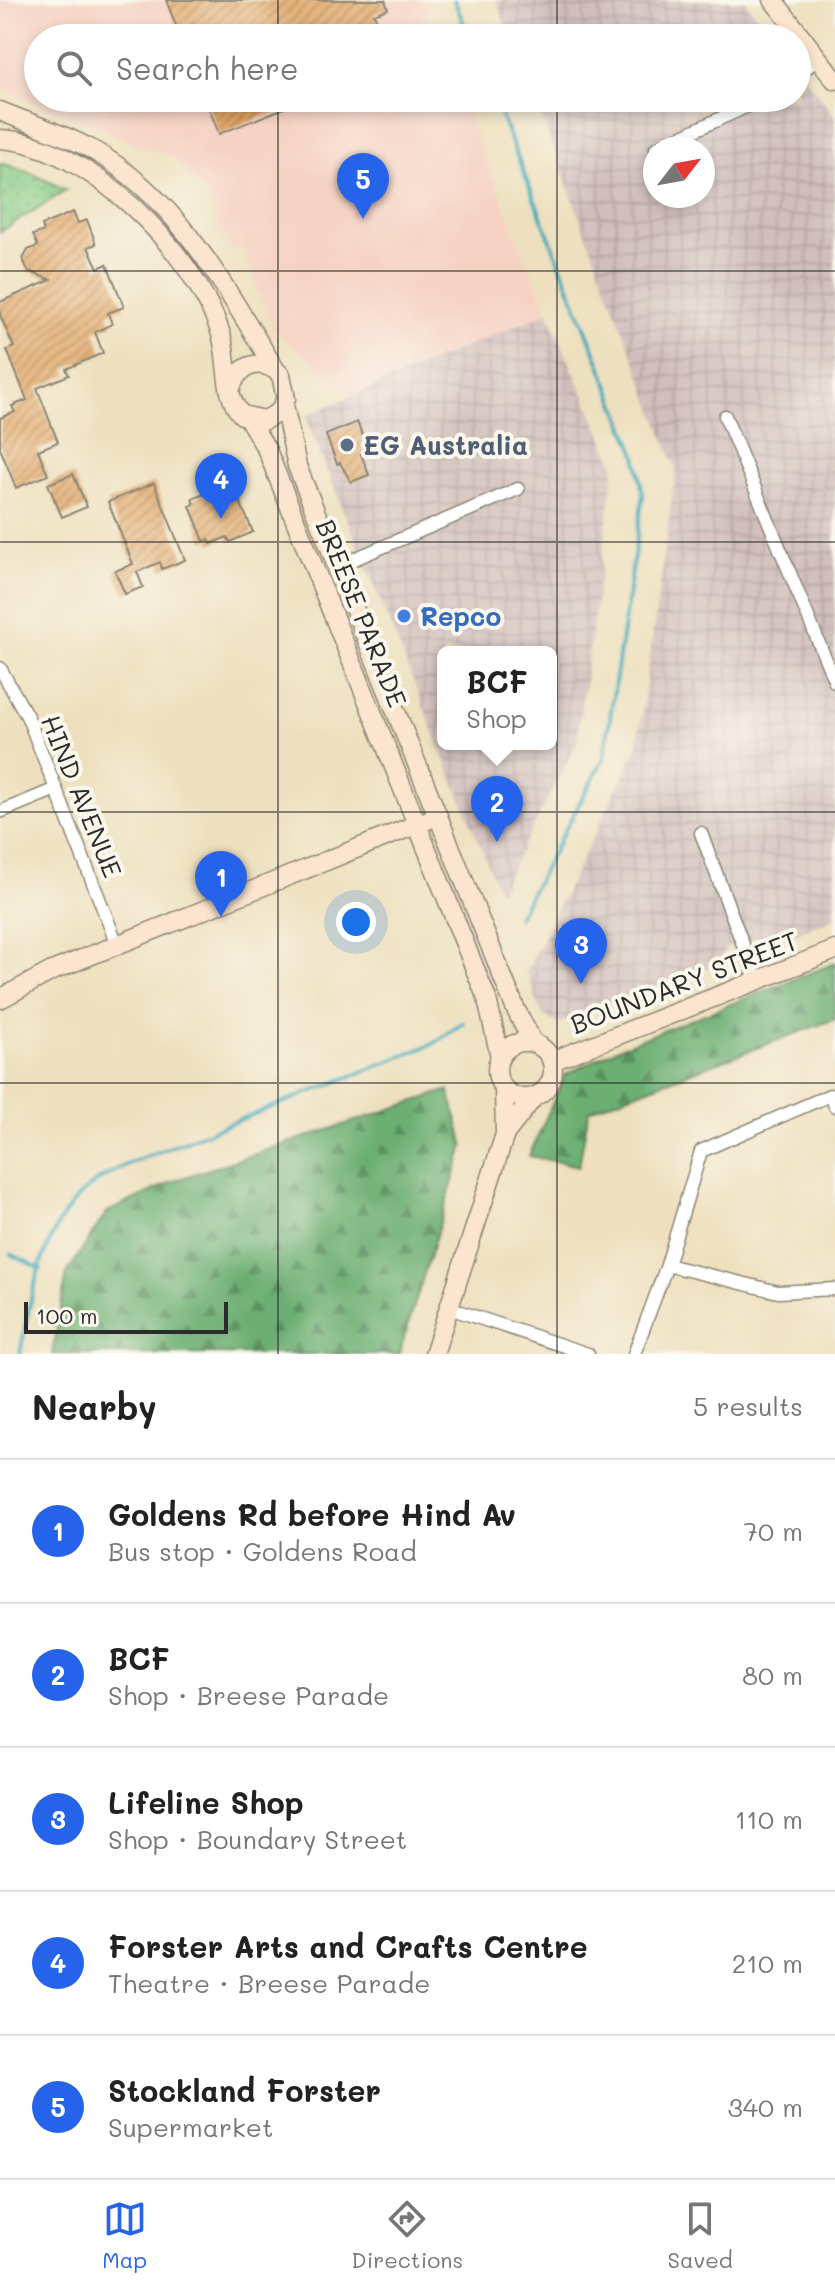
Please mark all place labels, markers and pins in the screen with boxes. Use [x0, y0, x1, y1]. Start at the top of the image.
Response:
pin: 5 [337, 153, 389, 219]
place label: EG Australia [363, 428, 528, 462]
marker: EG Australia [338, 436, 356, 454]
pin: 4 [195, 453, 247, 519]
place label: Repco [420, 599, 501, 633]
marker: Repco [395, 607, 413, 625]
pin: 2 [471, 776, 523, 842]
pin: 1 [195, 851, 247, 917]
pin: 3 [555, 918, 607, 984]

